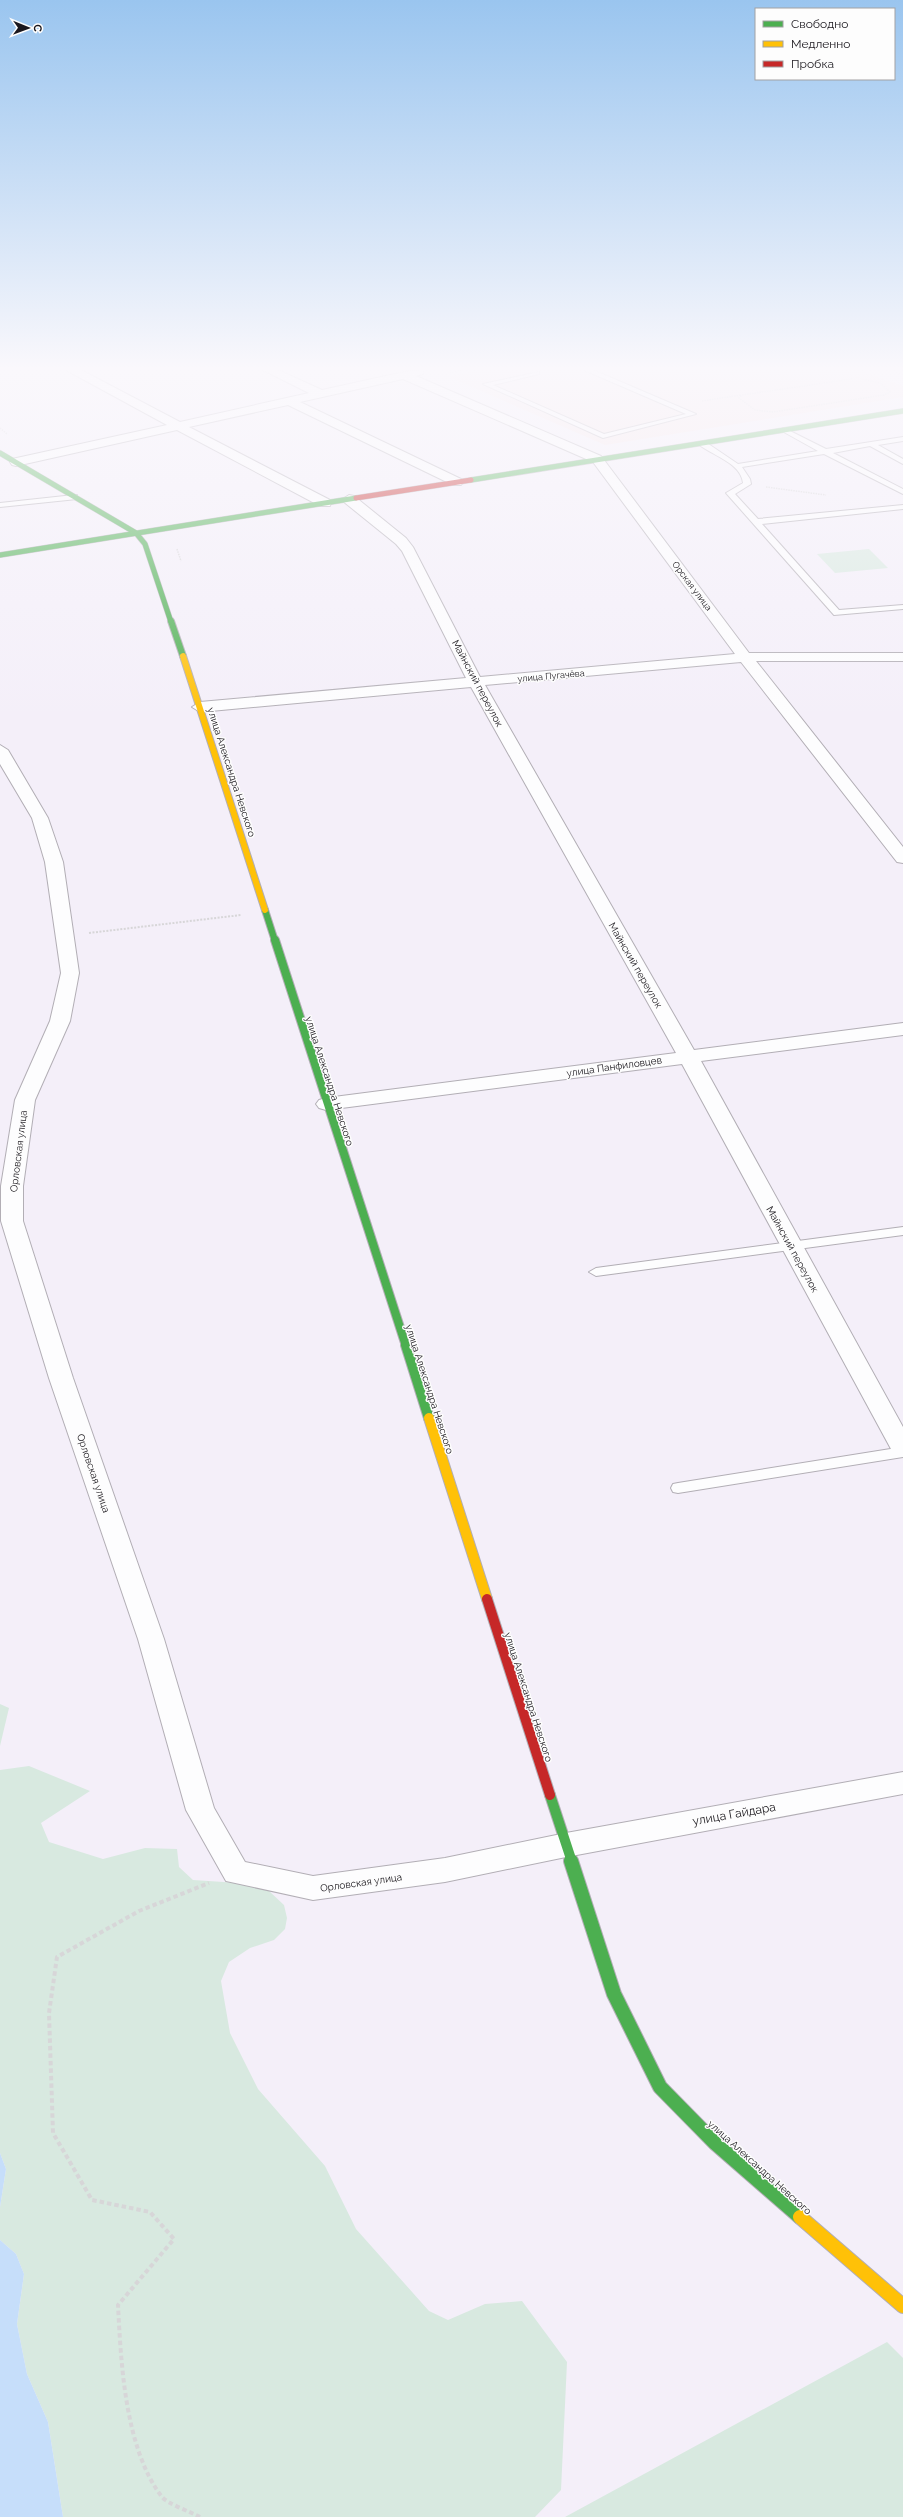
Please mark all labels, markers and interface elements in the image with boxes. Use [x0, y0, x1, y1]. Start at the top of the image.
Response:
north arrow [8, 8, 48, 48]
legend [755, 8, 895, 80]
text: Свободно [791, 17, 848, 31]
text: С [31, 24, 44, 33]
text: Медленно [791, 37, 850, 51]
text: Пробка [791, 57, 834, 71]
street label: Орская улица [670, 559, 714, 613]
street label: Майнский переулок [450, 638, 505, 729]
street label: улица Пугачёва [517, 668, 585, 684]
street label: улица Александра Невского [205, 706, 258, 838]
street label: Майнский переулок [607, 921, 665, 1010]
street label: улица Александра Невского [303, 1015, 356, 1147]
street label: улица Панфиловцев [566, 1054, 662, 1079]
street label: Орловская улица [8, 1109, 29, 1193]
street label: Майнский переулок [764, 1204, 821, 1294]
street label: улица Александра Невского [403, 1323, 456, 1455]
street label: Орловская улица [75, 1432, 112, 1514]
street label: улица Александра Невского [502, 1631, 555, 1763]
street label: улица Гайдара [691, 1800, 777, 1828]
street label: Орловская улица [319, 1871, 403, 1894]
street label: улица Александра Невского [706, 2118, 814, 2217]

